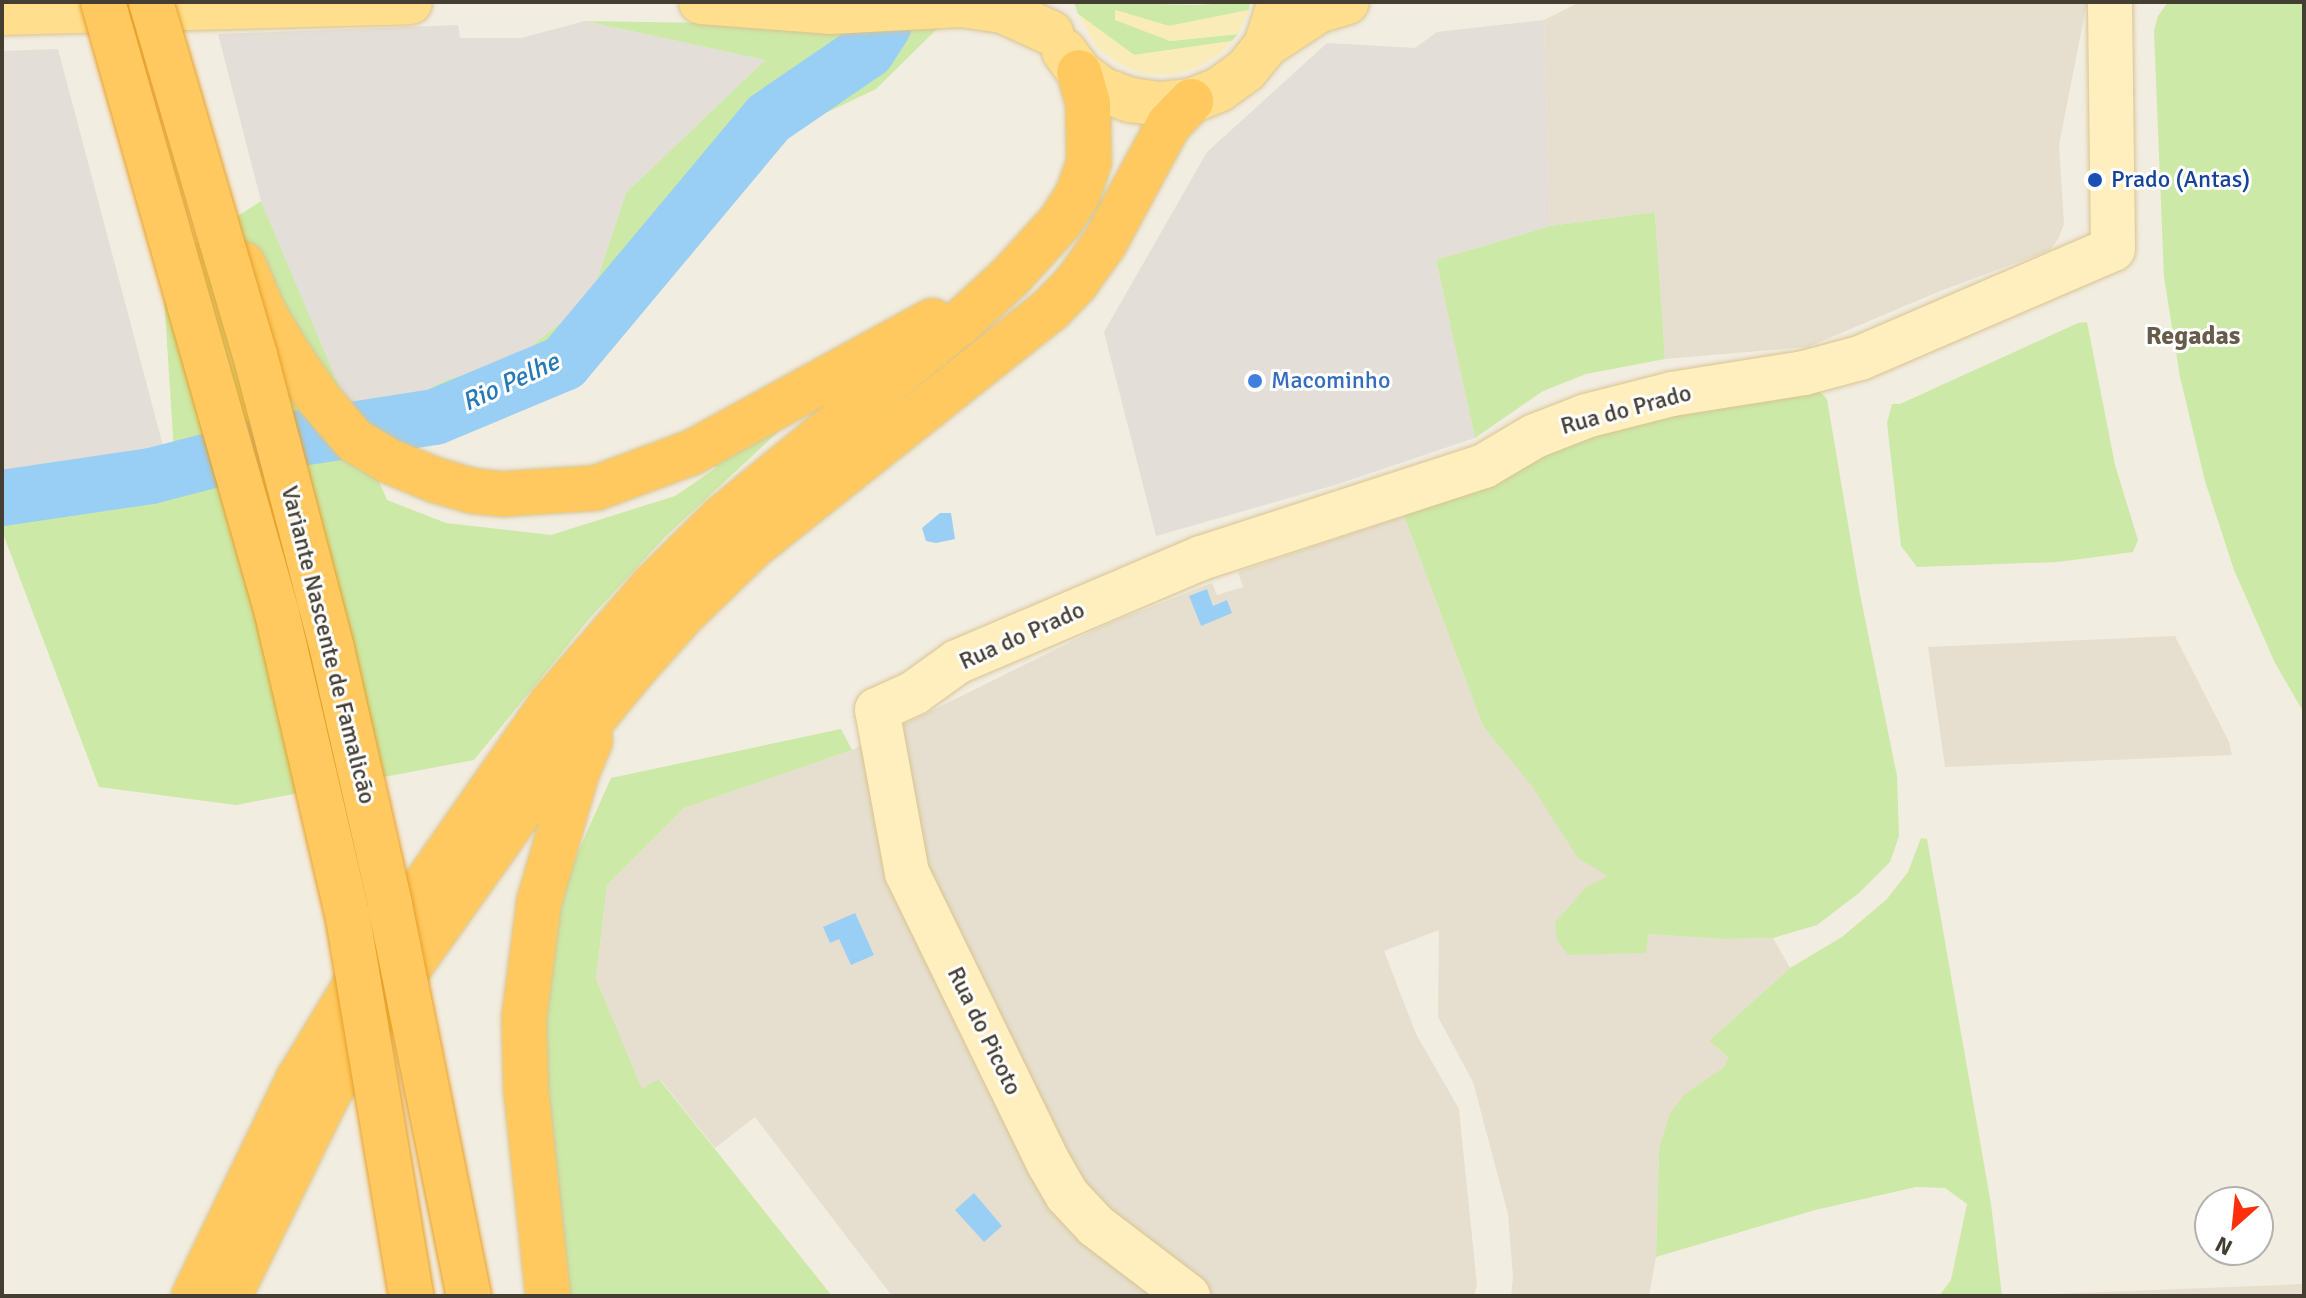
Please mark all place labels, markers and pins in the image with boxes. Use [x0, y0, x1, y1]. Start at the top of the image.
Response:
place label: Prado (Antas) [2111, 166, 2250, 194]
marker: Prado (Antas) [2086, 171, 2104, 189]
place label: Macominho [1271, 367, 1390, 395]
marker: Macominho [1246, 372, 1264, 390]

